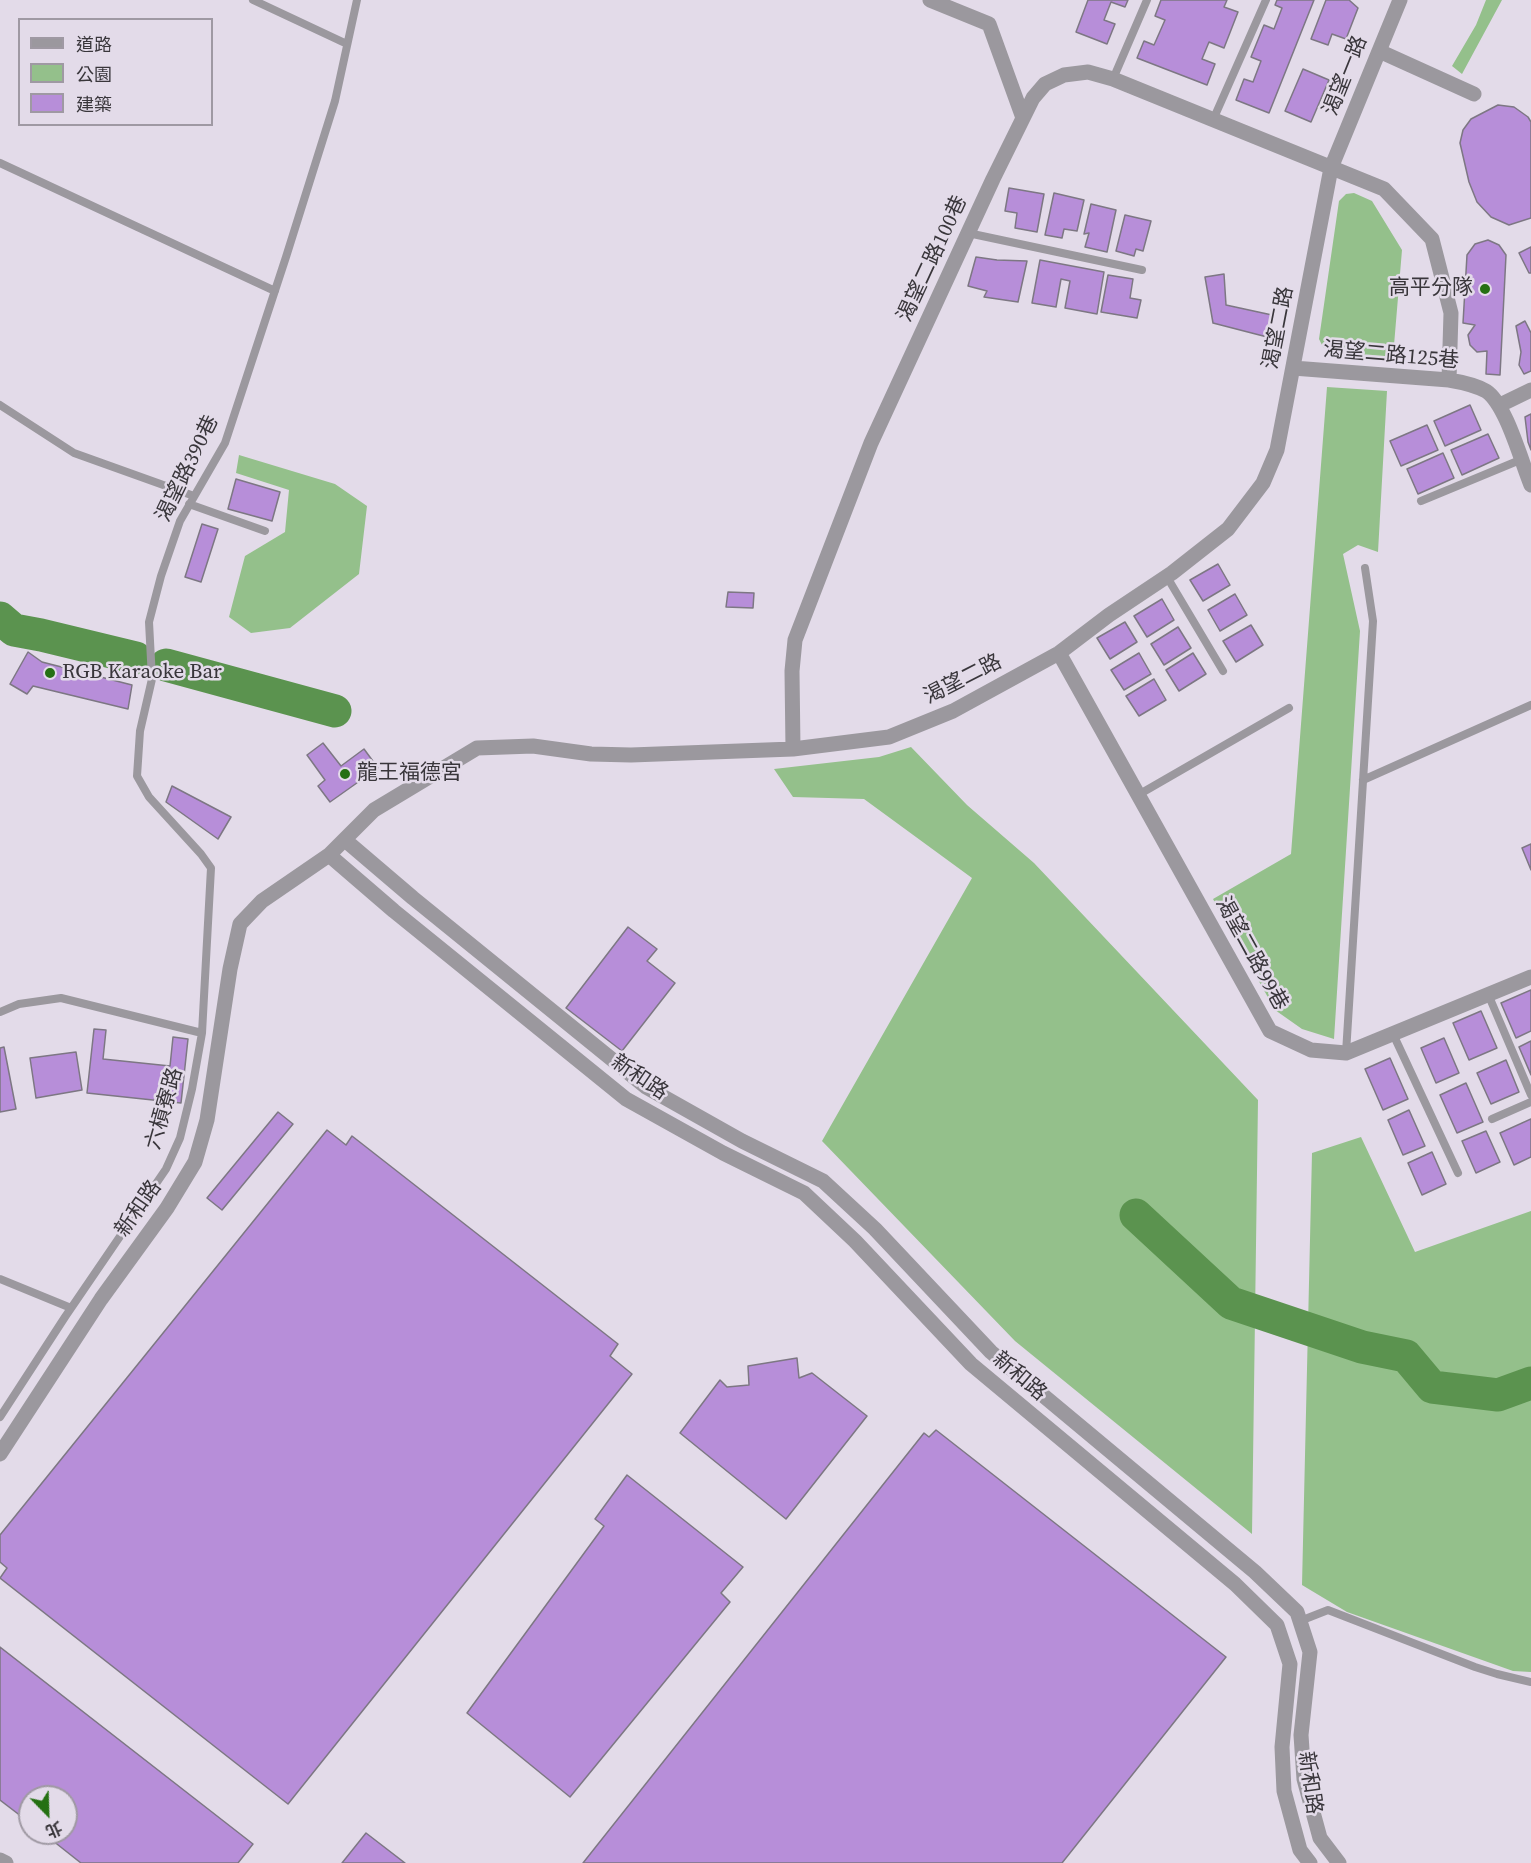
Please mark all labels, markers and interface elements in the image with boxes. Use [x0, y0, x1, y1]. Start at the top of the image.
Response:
legend [18, 18, 213, 126]
text: 道路 [76, 32, 112, 57]
street label: 渴望一路 [1319, 32, 1373, 120]
text: 公園 [76, 62, 112, 87]
text: 建築 [76, 92, 112, 117]
street label: 渴望二路100巷 [893, 192, 973, 326]
place label: 高平分隊 [1389, 276, 1473, 302]
marker: 高平分隊 [1478, 282, 1492, 296]
street label: 渴望二路 [1259, 284, 1299, 372]
street label: 渴望二路125巷 [1322, 337, 1460, 375]
street label: 渴望路390巷 [151, 412, 225, 526]
street label: 渴望二路 [920, 650, 1006, 710]
place label: RGB Karaoke Bar [62, 660, 222, 686]
marker: RGB Karaoke Bar [43, 666, 57, 680]
place label: 龍王福德宮 [357, 761, 462, 787]
marker: 龍王福德宮 [338, 767, 352, 781]
street label: 渴望二路99巷 [1209, 893, 1293, 1015]
street label: 新和路 [606, 1050, 672, 1106]
street label: 六槓寮路 [141, 1065, 189, 1153]
street label: 新和路 [111, 1176, 167, 1242]
street label: 新和路 [987, 1347, 1051, 1407]
street label: 新和路 [1292, 1750, 1326, 1816]
north arrow [18, 1785, 78, 1845]
text: 北 [43, 1816, 66, 1843]

